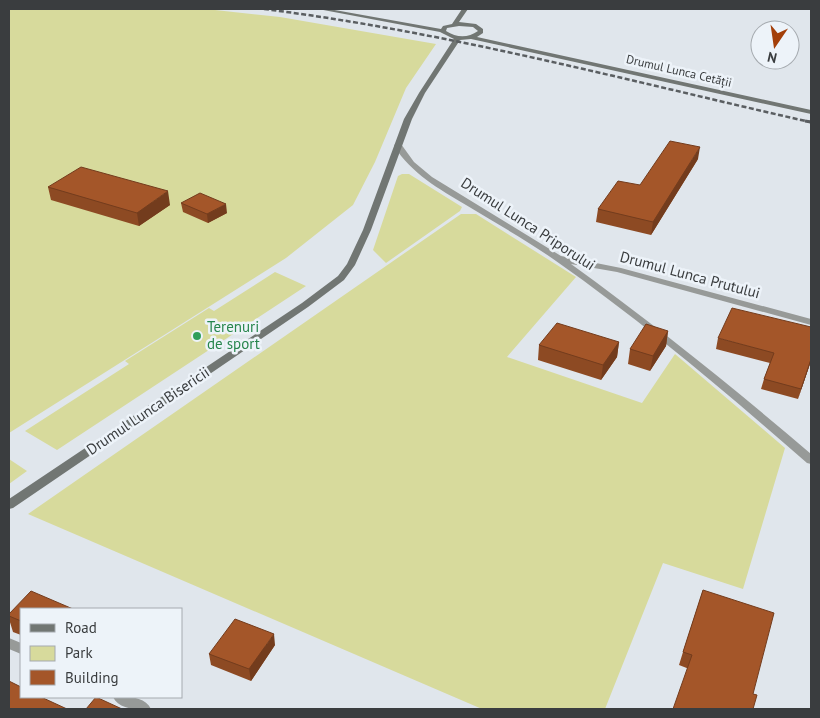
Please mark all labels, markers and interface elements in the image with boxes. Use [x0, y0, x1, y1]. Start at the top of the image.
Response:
north arrow [750, 20, 800, 70]
text: N [766, 48, 779, 67]
street label: Drumul Lunca Cetății [625, 51, 733, 90]
street label: Drumul Lunca Priporului [458, 173, 599, 274]
street label: Drumul Lunca Prutului [618, 247, 762, 302]
place label: Terenuri de sport [207, 317, 260, 353]
marker: Terenuri de sport [191, 330, 203, 342]
street label: Drumul Lunca Bisericii [83, 362, 213, 459]
legend [20, 608, 182, 698]
text: Road [65, 618, 97, 637]
text: Park [65, 643, 93, 662]
text: Building [65, 668, 119, 687]

